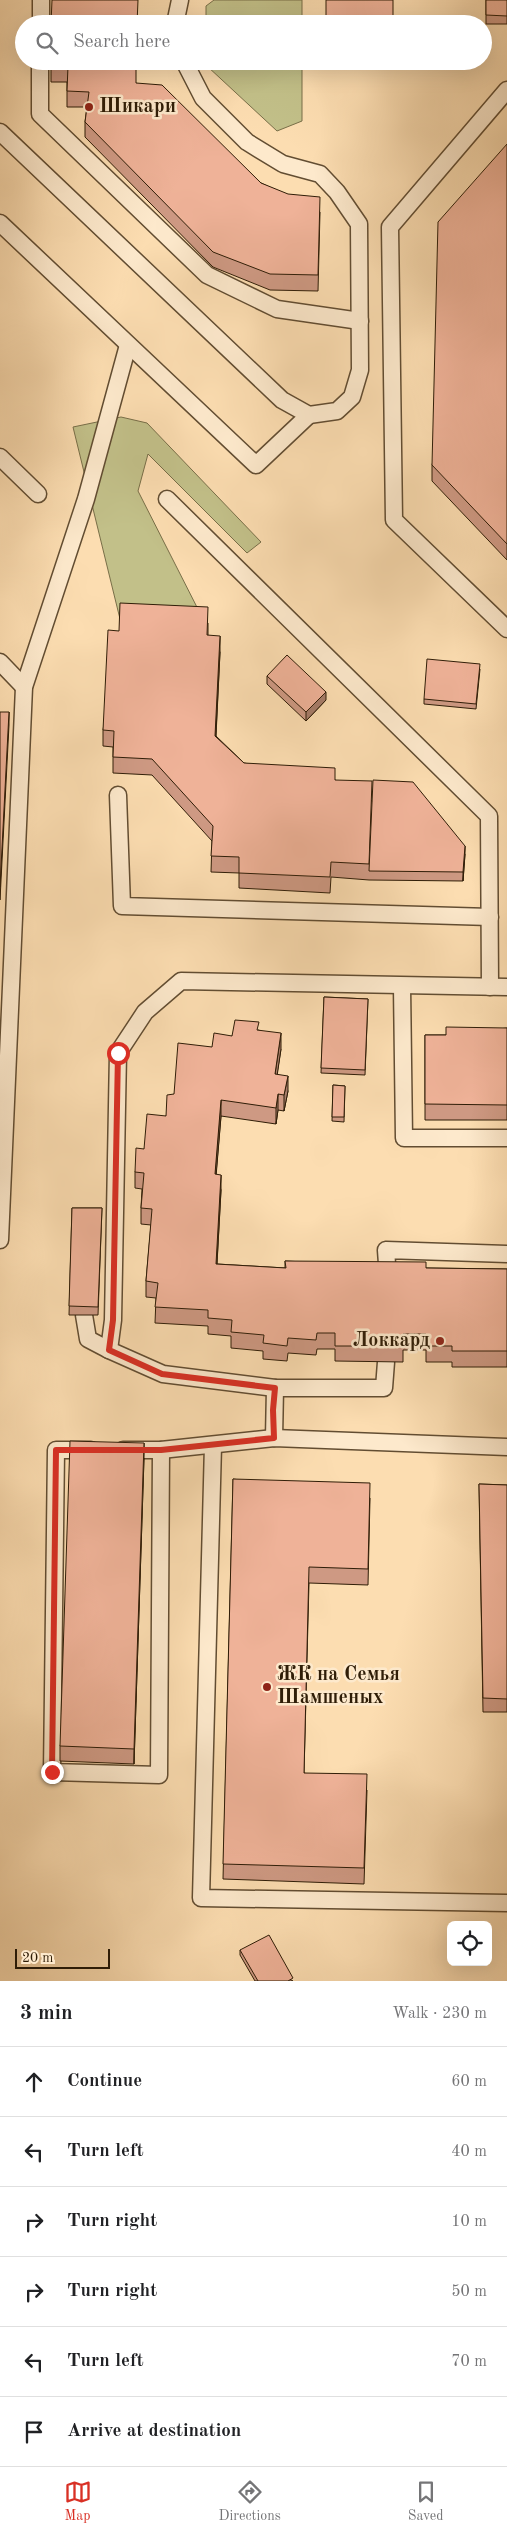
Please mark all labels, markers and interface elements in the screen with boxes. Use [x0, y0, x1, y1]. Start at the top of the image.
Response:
search box [15, 15, 492, 70]
icon: search [33, 29, 61, 57]
text: Search here [73, 33, 170, 52]
place label: Шикари [99, 97, 176, 117]
marker: Шикари [83, 101, 95, 113]
route start [107, 1042, 130, 1065]
place label: Локкард [353, 1331, 430, 1351]
marker: Локкард [434, 1335, 446, 1347]
place label: ЖК на Семья Шамшеных [277, 1665, 400, 1708]
marker: ЖК на Семья Шамшеных [261, 1681, 273, 1693]
route end [41, 1761, 64, 1784]
map controls [447, 1921, 492, 1966]
button: locate [447, 1921, 492, 1966]
scale bar [15, 1946, 110, 1969]
text: 20 m [22, 1951, 53, 1965]
text: 3 min [20, 2003, 73, 2024]
text: Walk · 230 m [392, 2006, 487, 2022]
icon: ahead [20, 2068, 48, 2096]
text: Continue [67, 2072, 142, 2091]
text: 60 m [451, 2074, 487, 2090]
icon: left [20, 2138, 48, 2166]
text: Turn left [67, 2142, 144, 2161]
text: 40 m [451, 2144, 487, 2160]
icon: right [20, 2208, 48, 2236]
text: Turn right [67, 2212, 157, 2231]
text: 10 m [451, 2214, 487, 2230]
icon: right [20, 2278, 48, 2306]
text: Turn right [67, 2282, 157, 2301]
text: 50 m [451, 2284, 487, 2300]
icon: left [20, 2348, 48, 2376]
text: Turn left [67, 2352, 144, 2371]
text: 70 m [451, 2354, 487, 2370]
icon: arrive [20, 2418, 48, 2446]
text: Arrive at destination [67, 2422, 241, 2441]
tab: Map [64, 2478, 92, 2525]
tab: Directions [219, 2478, 281, 2525]
tab: Saved [408, 2478, 443, 2525]

